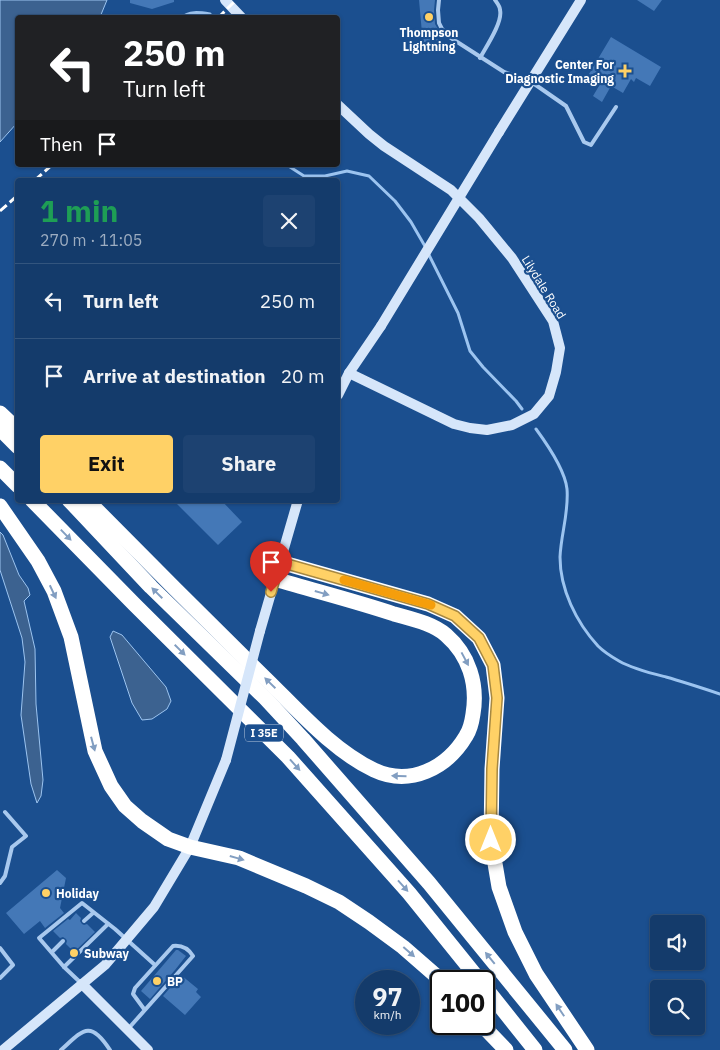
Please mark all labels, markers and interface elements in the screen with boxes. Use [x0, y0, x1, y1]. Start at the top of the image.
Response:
marker: Thompson Lightning [423, 11, 435, 23]
place label: Thompson Lightning [400, 25, 458, 54]
text: 250 m [123, 30, 226, 76]
icon: left [40, 35, 105, 100]
place label: Center For Diagnostic Imaging [505, 57, 614, 86]
marker: Center For Diagnostic Imaging [618, 64, 632, 78]
text: Turn left [123, 74, 206, 103]
icon: arrive [93, 130, 121, 158]
text: Then [40, 132, 83, 156]
text: 1 min [40, 191, 118, 230]
button: close [263, 195, 315, 247]
text: 270 m · 11:05 [40, 230, 142, 250]
street label: Lilydale Road [519, 253, 569, 321]
icon: left [40, 287, 68, 315]
text: Turn left [83, 289, 159, 313]
text: 250 m [260, 289, 315, 313]
icon: arrive [40, 362, 68, 390]
text: Arrive at destination [83, 364, 266, 388]
text: 20 m [281, 364, 325, 388]
button: Exit [40, 435, 173, 493]
button: Share [183, 435, 315, 493]
one-way arrow [60, 528, 72, 540]
pin [250, 541, 292, 592]
icon: arrive [257, 548, 285, 576]
one-way arrow [50, 585, 58, 599]
one-way arrow [152, 587, 164, 599]
one-way arrow [314, 589, 329, 597]
one-way arrow [174, 644, 186, 656]
one-way arrow [461, 652, 469, 667]
one-way arrow [264, 677, 276, 689]
road number: I 35E [245, 724, 283, 741]
one-way arrow [89, 737, 97, 752]
one-way arrow [289, 758, 301, 770]
one-way arrow [391, 772, 407, 780]
position arrow [464, 813, 516, 865]
one-way arrow [230, 855, 245, 863]
one-way arrow [397, 880, 409, 892]
place label: Holiday [56, 886, 100, 901]
marker: Holiday [40, 887, 52, 899]
map controls [650, 915, 705, 1035]
button: sound [650, 915, 705, 970]
place label: Subway [84, 946, 129, 961]
one-way arrow [403, 946, 415, 958]
marker: Subway [68, 947, 80, 959]
one-way arrow [484, 952, 495, 965]
speed limit sign: 100 [430, 970, 495, 1035]
place label: BP [167, 974, 183, 989]
marker: BP [151, 975, 163, 987]
text: 97 [372, 980, 403, 1013]
button: search [650, 980, 705, 1035]
one-way arrow [555, 1003, 565, 1016]
text: km/h [373, 1007, 402, 1022]

